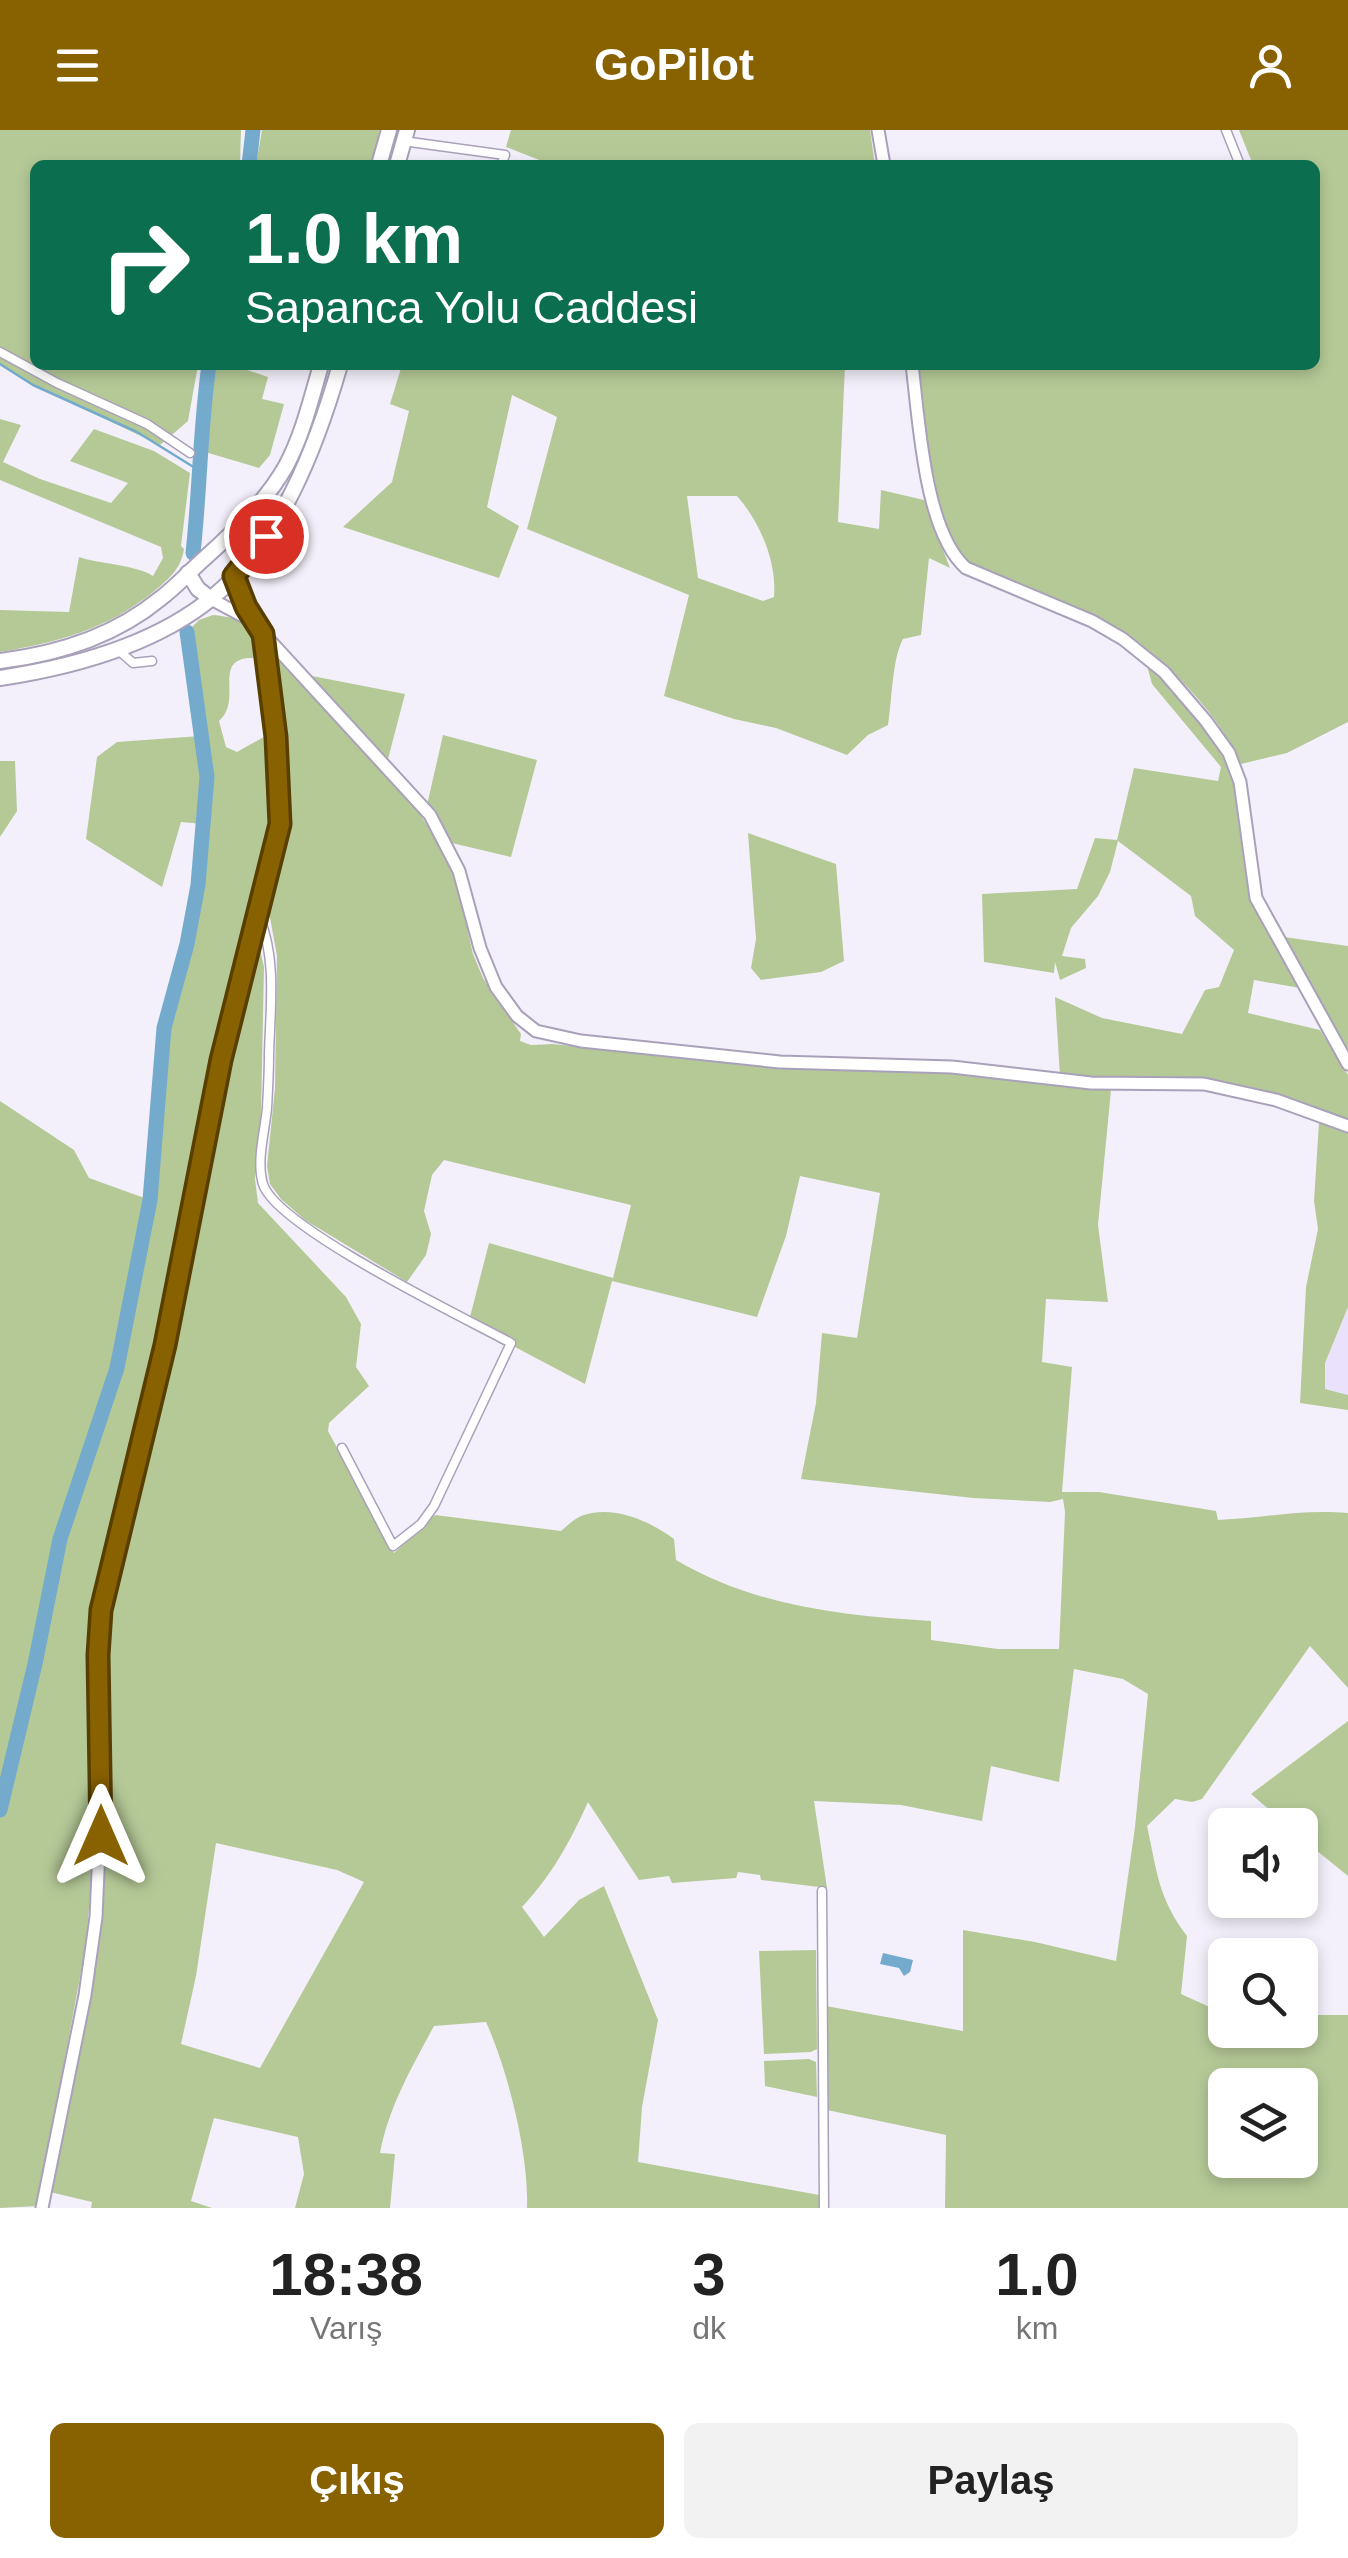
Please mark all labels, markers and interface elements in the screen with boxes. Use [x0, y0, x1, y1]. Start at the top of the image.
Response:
icon: menu [50, 38, 105, 93]
icon: person [1243, 38, 1298, 93]
text: GoPilot [594, 39, 754, 90]
icon: right [80, 200, 210, 330]
text: 1.0 km [245, 200, 463, 278]
text: Sapanca Yolu Caddesi [245, 282, 698, 333]
pin [224, 494, 309, 579]
icon: arrive [239, 509, 294, 564]
position arrow [49, 1784, 153, 1888]
map controls [1208, 1808, 1318, 2178]
button: sound [1208, 1808, 1318, 1918]
button: search [1208, 1938, 1318, 2048]
button: layers [1208, 2068, 1318, 2178]
text: 18:38 [269, 2241, 423, 2308]
text: 3 [692, 2241, 726, 2308]
text: 1.0 [995, 2241, 1079, 2308]
text: Varış [310, 2310, 382, 2346]
text: dk [692, 2310, 726, 2346]
text: km [1016, 2310, 1058, 2346]
button: Çıkış [50, 2423, 664, 2538]
button: Paylaş [684, 2423, 1298, 2538]

